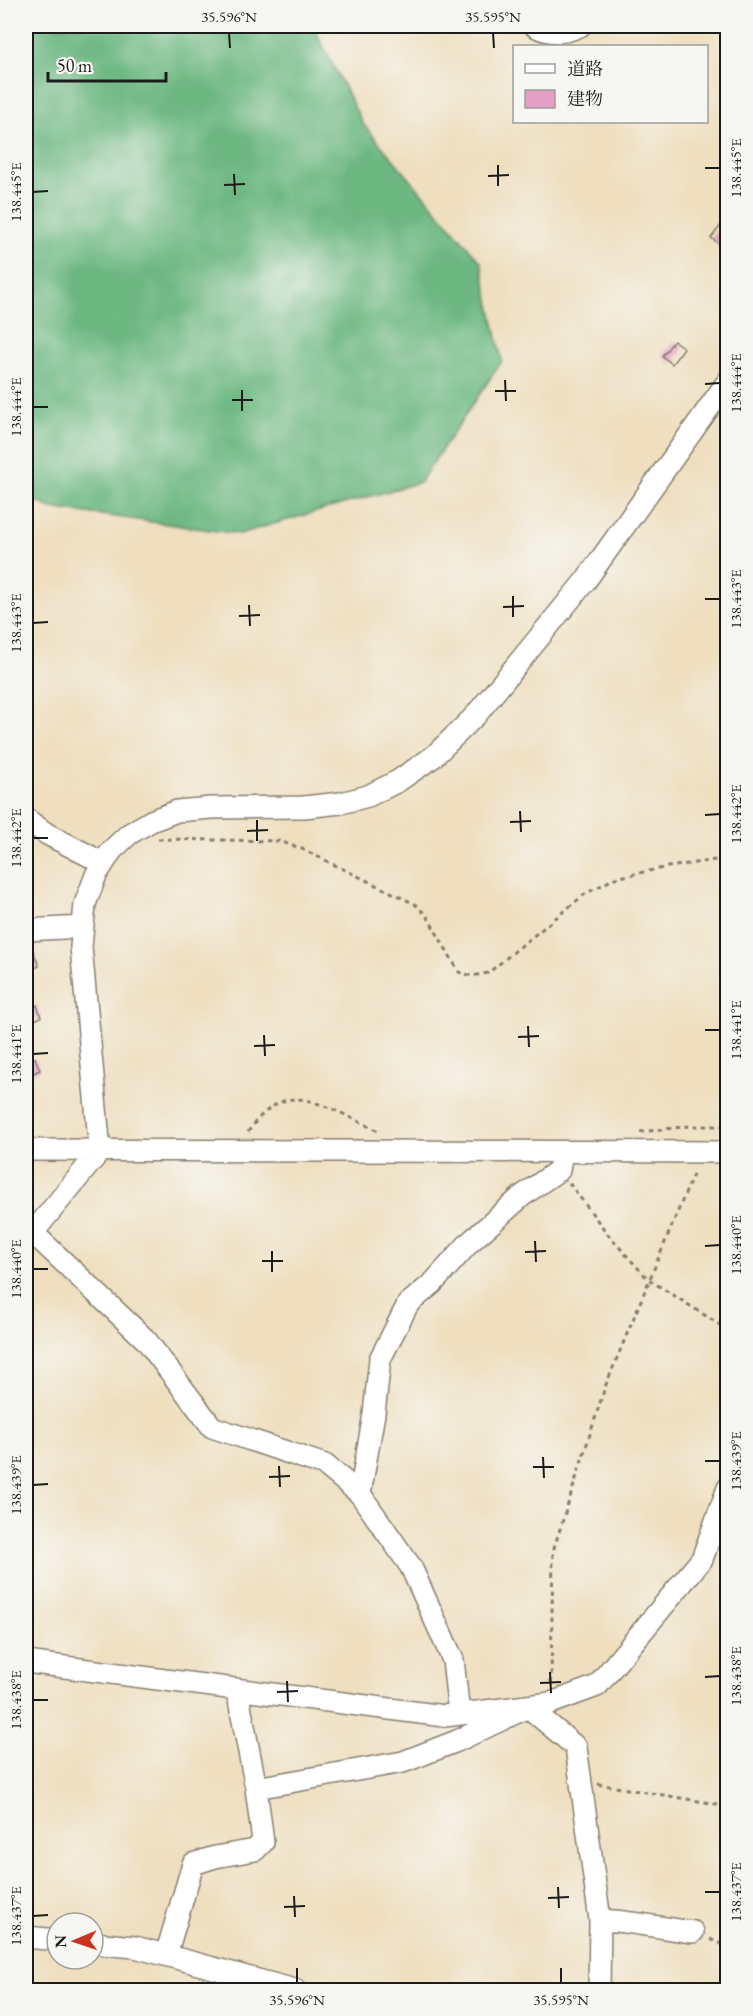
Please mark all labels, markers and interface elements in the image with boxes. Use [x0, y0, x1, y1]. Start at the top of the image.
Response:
text: 35.596°N [201, 7, 257, 26]
text: 35.595°N [465, 7, 521, 26]
scale bar [48, 45, 166, 83]
legend [513, 45, 708, 123]
text: 50 m [57, 54, 92, 77]
text: 道路 [567, 57, 603, 80]
text: 建物 [567, 87, 603, 110]
text: 138.445°E [726, 138, 745, 198]
text: 138.445°E [6, 162, 25, 222]
text: 138.444°E [726, 353, 745, 413]
text: 138.444°E [6, 377, 25, 437]
text: 138.443°E [726, 569, 745, 629]
text: 138.443°E [6, 593, 25, 653]
text: 138.442°E [726, 784, 745, 844]
text: 138.442°E [6, 808, 25, 868]
text: 138.441°E [726, 1000, 745, 1060]
text: 138.441°E [6, 1024, 25, 1084]
text: 138.440°E [726, 1215, 745, 1275]
text: 138.440°E [6, 1239, 25, 1299]
text: 138.439°E [726, 1431, 745, 1491]
text: 138.439°E [6, 1455, 25, 1515]
text: 138.438°E [726, 1646, 745, 1706]
text: 138.438°E [6, 1670, 25, 1730]
text: 138.437°E [726, 1862, 745, 1922]
text: 138.437°E [6, 1886, 25, 1946]
north arrow [45, 1911, 105, 1971]
text: N [50, 1935, 71, 1948]
text: 35.596°N [269, 1990, 325, 2009]
text: 35.595°N [533, 1990, 589, 2009]

